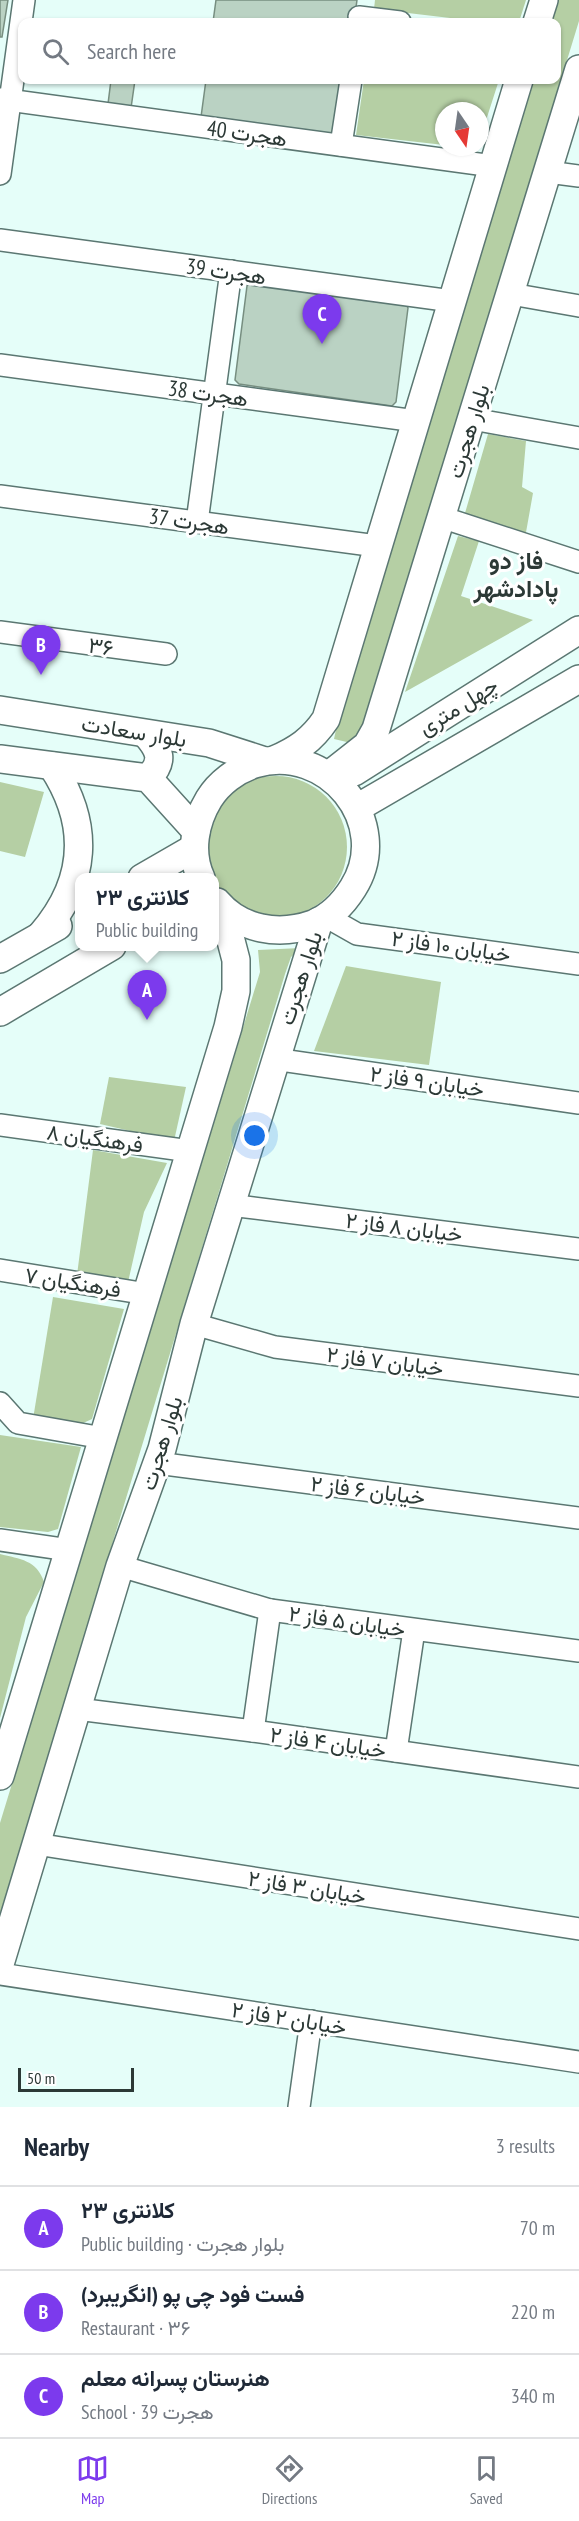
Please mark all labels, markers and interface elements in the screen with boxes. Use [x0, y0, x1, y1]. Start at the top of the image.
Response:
search box [18, 18, 561, 84]
icon: search [39, 35, 72, 68]
text: Search here [87, 37, 176, 65]
north arrow [435, 102, 489, 156]
street label: هجرت 40 [205, 114, 289, 152]
street label: هجرت 39 [184, 252, 268, 290]
pin: C [302, 294, 342, 344]
street label: هجرت 38 [166, 374, 250, 412]
street label: بلوار هجرت [440, 381, 496, 481]
street label: هجرت 37 [147, 502, 231, 540]
district label: فاز دو پادادشهر [472, 545, 559, 605]
pin: B [22, 626, 60, 675]
street label: ۳۶ [87, 630, 115, 662]
street label: چهل متری [413, 671, 504, 742]
street label: بلوار سعادت [79, 709, 189, 753]
popup [75, 873, 219, 951]
text: کلانتری ۲۳ [96, 883, 190, 911]
text: Public building [96, 917, 198, 943]
street label: خیابان ۱۰ فاز ۲ [390, 924, 512, 968]
street label: بلوار هجرت [272, 928, 328, 1028]
pin: A [128, 970, 166, 1020]
street label: خیابان ۹ فاز ۲ [368, 1059, 486, 1103]
street label: فرهنگیان ۸ [45, 1117, 145, 1159]
your location [240, 1121, 269, 1150]
street label: خیابان ۸ فاز ۲ [344, 1206, 464, 1248]
street label: فرهنگیان ۷ [23, 1261, 123, 1303]
street label: خیابان ۷ فاز ۲ [325, 1340, 445, 1382]
street label: بلوار هجرت [133, 1393, 189, 1493]
street label: خیابان ۶ فاز ۲ [309, 1469, 427, 1511]
street label: خیابان ۵ فاز ۲ [287, 1599, 407, 1643]
street label: خیابان ۴ فاز ۲ [268, 1720, 388, 1764]
street label: خیابان ۳ فاز ۲ [246, 1864, 368, 1910]
street label: خیابان ۲ فاز ۲ [230, 1995, 348, 2041]
scale bar [18, 2065, 134, 2092]
text: 50 m [27, 2068, 55, 2088]
text: Nearby [24, 2130, 89, 2163]
text: 3 results [496, 2133, 555, 2159]
text: کلانتری ۲۳ [81, 2196, 175, 2224]
text: A [38, 2215, 49, 2241]
text: 70 m [520, 2215, 555, 2241]
text: Public building · بلوار هجرت [81, 2231, 284, 2257]
text: فست فود چی پو (انگریبرد) [81, 2280, 304, 2308]
text: B [39, 2299, 48, 2325]
text: 220 m [511, 2299, 555, 2325]
text: Restaurant · ۳۶ [81, 2315, 190, 2341]
text: هنرستان پسرانه معلم [81, 2364, 270, 2392]
text: C [39, 2383, 48, 2409]
text: 340 m [511, 2383, 555, 2409]
text: School · هجرت 39 [81, 2399, 214, 2425]
tab: Map [76, 2452, 109, 2508]
tab: Directions [262, 2452, 317, 2508]
tab: Saved [470, 2452, 503, 2508]

